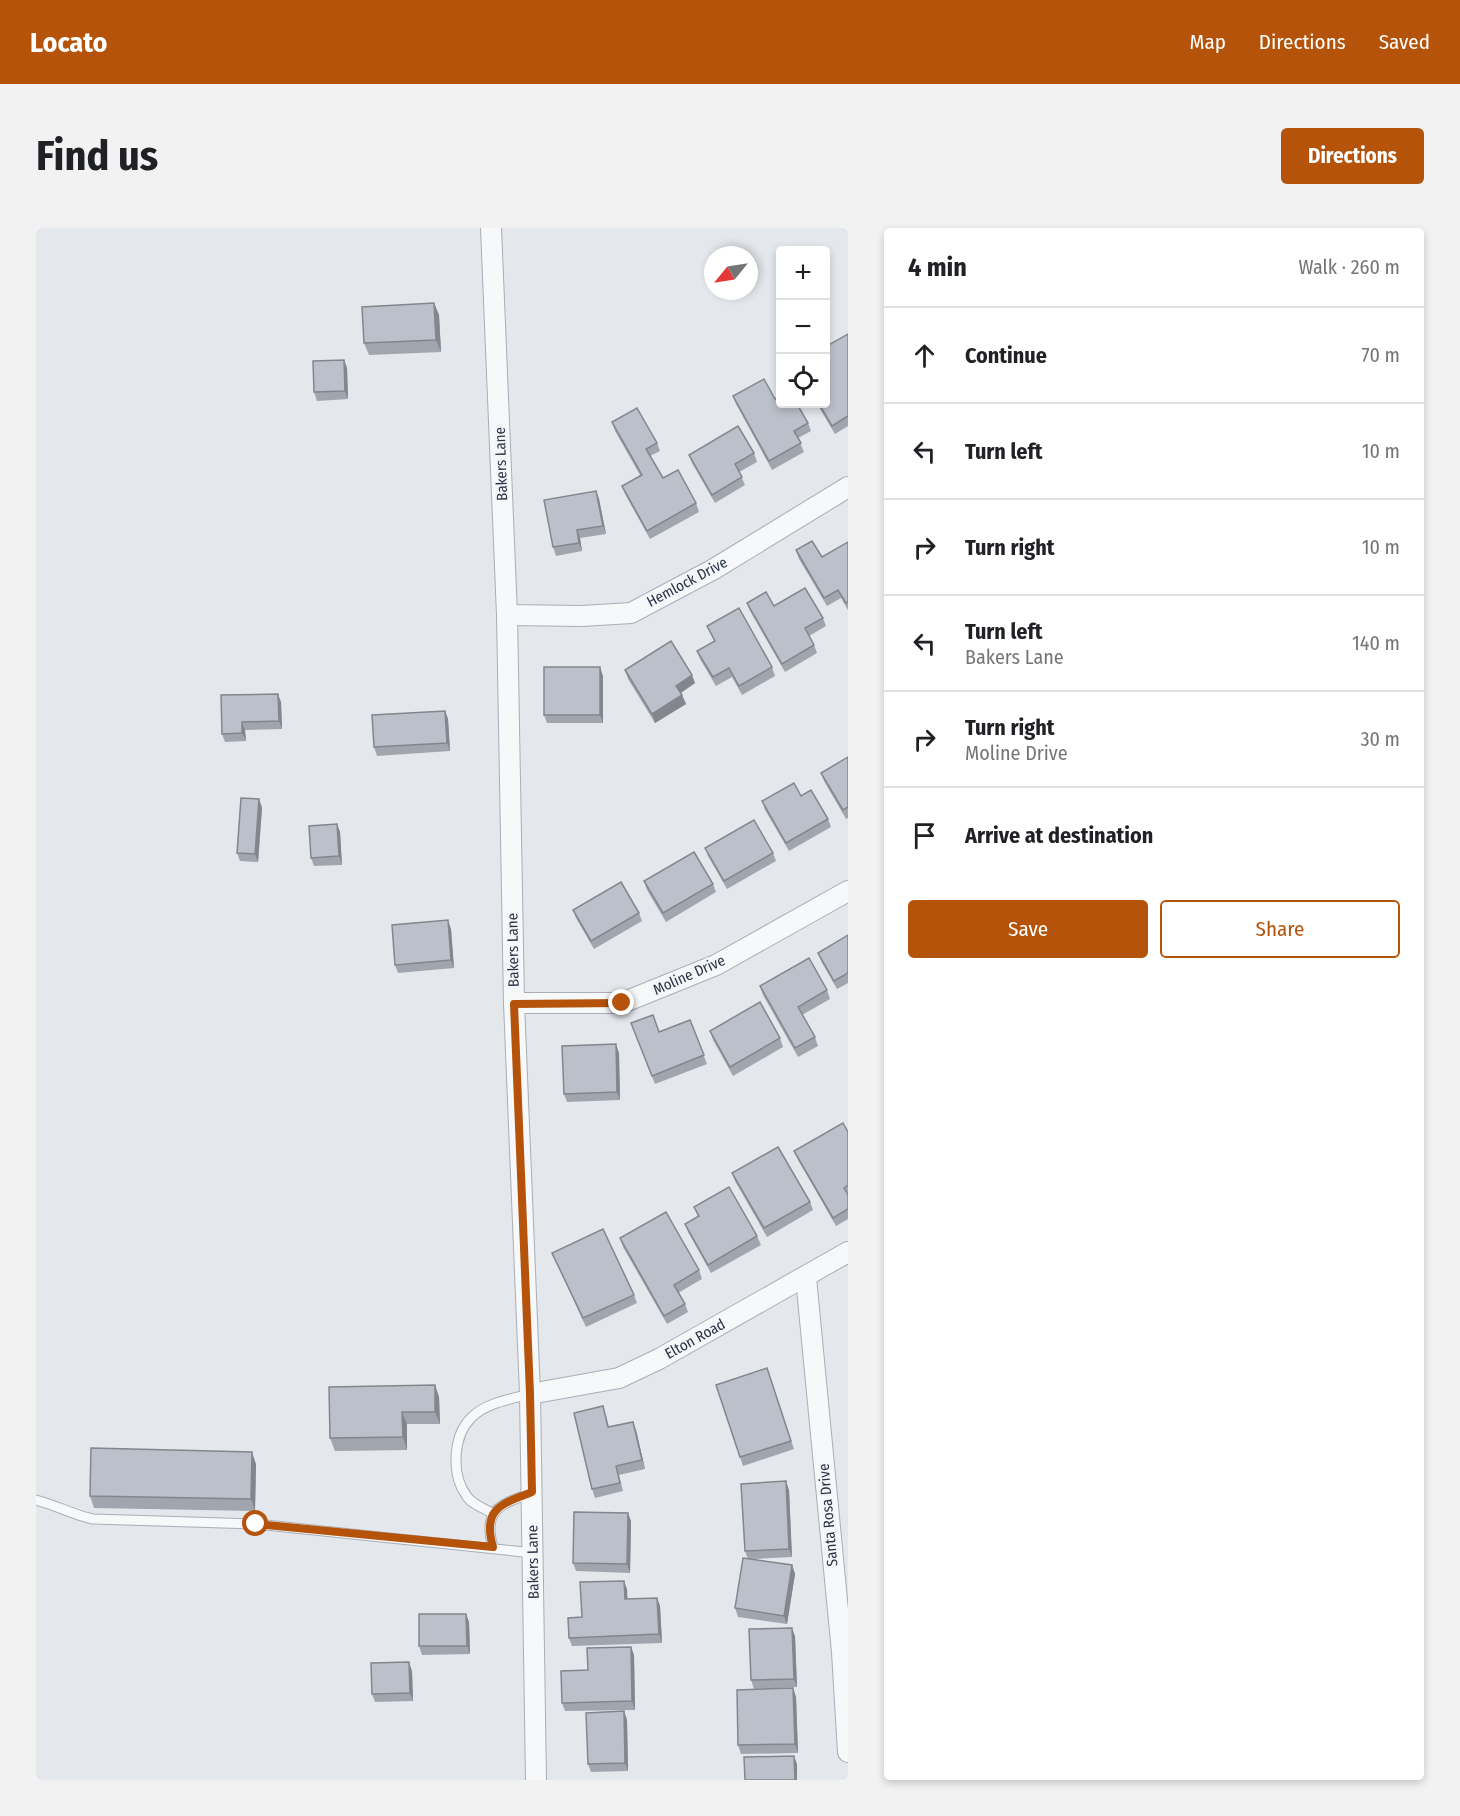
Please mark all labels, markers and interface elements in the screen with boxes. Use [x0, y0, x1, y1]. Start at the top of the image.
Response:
text: Locato [30, 26, 108, 59]
text: Map [1189, 29, 1226, 55]
text: Directions [1259, 29, 1346, 55]
text: Saved [1379, 29, 1430, 55]
button: Directions [1281, 128, 1424, 184]
text: Find us [36, 131, 158, 181]
north arrow [704, 246, 758, 300]
map controls [776, 246, 830, 408]
button: + [776, 246, 830, 300]
text: 4 min [908, 252, 967, 283]
text: Walk · 260 m [1299, 255, 1400, 279]
button: − [776, 300, 830, 354]
icon: ahead [908, 339, 941, 372]
text: Continue [965, 342, 1047, 369]
text: 70 m [1362, 343, 1400, 367]
button: locate [776, 354, 830, 408]
street label: Bakers Lane [491, 427, 511, 501]
icon: left [908, 435, 941, 468]
text: Turn left [965, 438, 1043, 465]
text: 10 m [1362, 439, 1400, 463]
icon: right [908, 531, 941, 564]
text: Turn right [965, 534, 1054, 561]
text: 10 m [1362, 535, 1400, 559]
street label: Hemlock Drive [644, 553, 730, 611]
text: Turn left [965, 618, 1043, 645]
icon: left [908, 627, 941, 660]
text: 140 m [1352, 631, 1400, 655]
text: Bakers Lane [965, 645, 1064, 669]
text: Turn right [965, 714, 1054, 741]
icon: right [908, 723, 941, 756]
text: 30 m [1360, 727, 1400, 751]
text: Moline Drive [965, 741, 1068, 765]
icon: arrive [908, 819, 941, 852]
text: Arrive at destination [965, 822, 1153, 849]
button: Save [908, 900, 1148, 958]
button: Share [1160, 900, 1400, 958]
street label: Bakers Lane [503, 913, 523, 987]
street label: Moline Drive [650, 951, 728, 999]
route end [608, 989, 634, 1015]
street label: Elton Road [662, 1315, 728, 1363]
street label: Santa Rosa Drive [815, 1463, 841, 1567]
route start [242, 1510, 268, 1536]
street label: Bakers Lane [523, 1525, 543, 1599]

